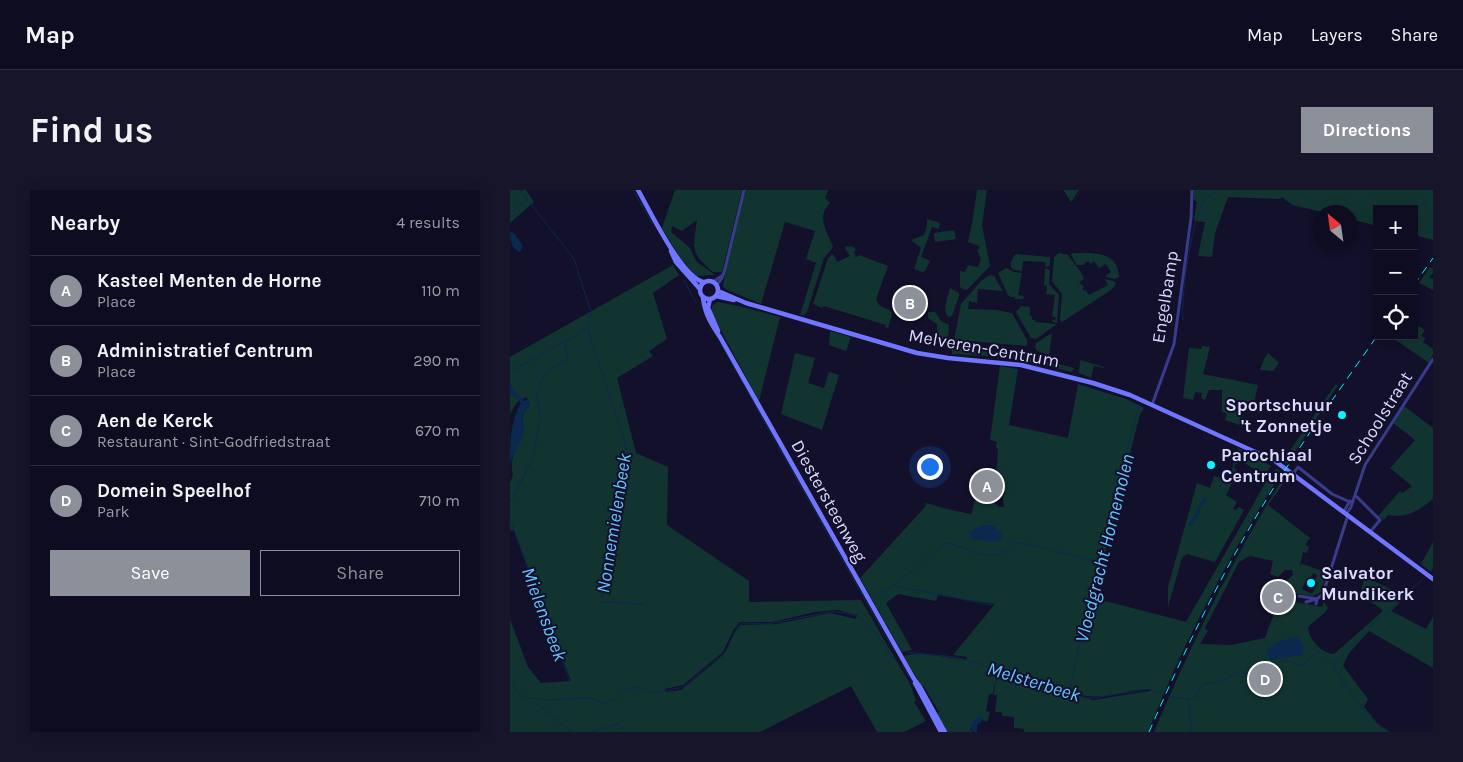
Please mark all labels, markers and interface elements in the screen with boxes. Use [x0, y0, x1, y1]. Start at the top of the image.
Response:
text: Map [25, 21, 75, 49]
text: Map [1247, 24, 1283, 46]
text: Layers [1311, 24, 1363, 46]
text: Share [1391, 24, 1438, 46]
button: Directions [1301, 107, 1433, 153]
text: Find us [30, 110, 153, 151]
north arrow [1313, 205, 1358, 250]
map controls [1373, 205, 1418, 340]
button: + [1373, 205, 1418, 250]
text: Nearby [50, 211, 120, 235]
text: 4 results [396, 213, 460, 232]
street label: Engelbamp [1147, 249, 1183, 345]
button: − [1373, 250, 1418, 295]
text: Kasteel Menten de Horne [97, 270, 322, 292]
text: A [61, 281, 71, 300]
text: 110 m [421, 281, 460, 300]
pin: B [894, 284, 926, 322]
text: Place [97, 292, 136, 311]
button: locate [1373, 295, 1418, 340]
street label: Melveren-Centrum [907, 324, 1061, 372]
text: Administratief Centrum [97, 340, 313, 362]
text: B [61, 351, 71, 370]
text: 290 m [413, 351, 460, 370]
text: Place [97, 362, 136, 381]
street label: Schoolstraat [1343, 367, 1417, 468]
place label: Sportschuur 't Zonnetje [1225, 394, 1332, 437]
marker: Sportschuur 't Zonnetje [1336, 409, 1348, 421]
text: Aen de Kerck [97, 410, 213, 432]
text: C [61, 421, 71, 440]
text: 670 m [415, 421, 460, 440]
text: Restaurant · Sint-Godfriedstraat [97, 432, 330, 451]
street label: Diestersteenweg [786, 436, 872, 566]
place label: Parochiaal Centrum [1221, 444, 1312, 487]
water label: Nonnemielenbeek [592, 451, 636, 595]
water label: Vloedgracht Hornemolen [1071, 452, 1139, 645]
your location [917, 454, 943, 480]
marker: Parochiaal Centrum [1205, 459, 1217, 471]
pin: A [971, 467, 1003, 505]
text: Domein Speelhof [97, 480, 251, 502]
text: D [61, 491, 71, 510]
text: 710 m [419, 491, 460, 510]
text: Park [97, 502, 129, 521]
button: Save [50, 550, 250, 596]
button: Share [260, 550, 460, 596]
place label: Salvator Mundikerk [1321, 562, 1414, 605]
water label: Mielensbeek [517, 564, 571, 665]
marker: Salvator Mundikerk [1305, 577, 1317, 589]
pin: C [1262, 578, 1294, 616]
water label: Melsterbeek [985, 657, 1083, 707]
pin: D [1249, 660, 1281, 698]

